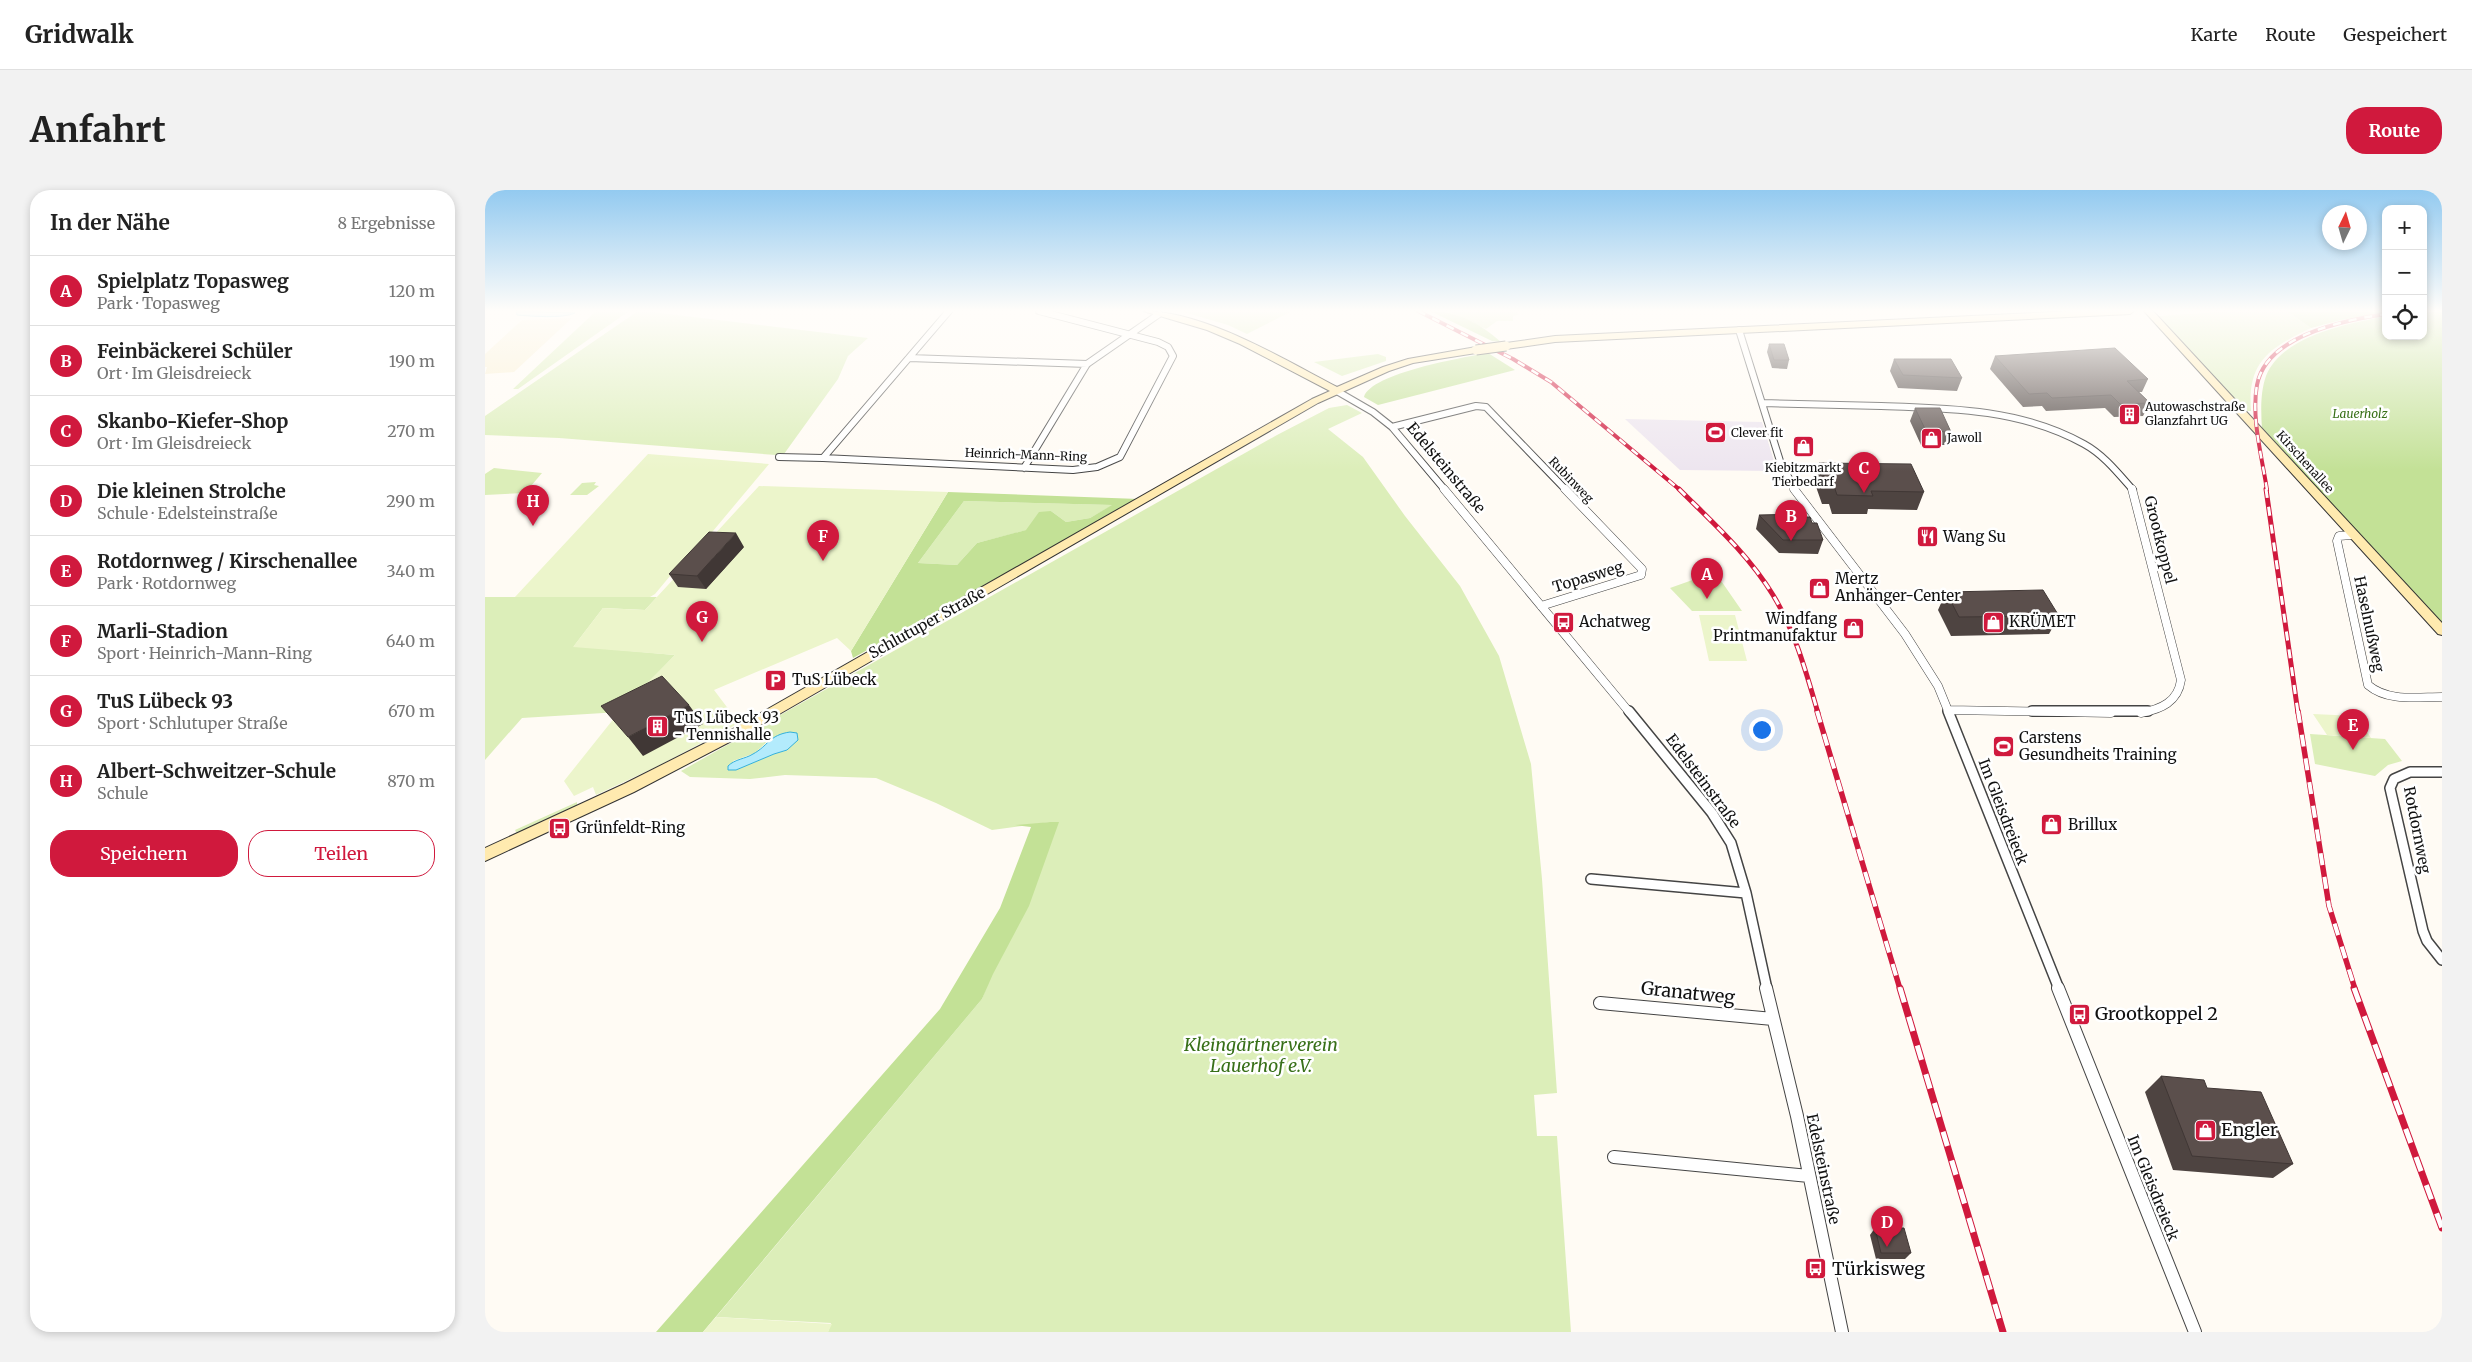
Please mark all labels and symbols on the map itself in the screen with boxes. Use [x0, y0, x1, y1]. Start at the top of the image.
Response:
north arrow [2322, 205, 2367, 250]
place label: Autowaschstraße Glanzfahrt UG [2144, 399, 2245, 428]
building icon: Autowaschstraße Glanzfahrt UG [2117, 402, 2141, 426]
park label: Lauerholz [2332, 406, 2388, 421]
street label: Edelsteinstraße [1403, 418, 1490, 517]
sports icon: Clever fit [1703, 421, 1727, 445]
place label: Clever fit [1731, 425, 1784, 440]
shop icon: Jawoll [1919, 426, 1943, 450]
street label: Kirschenallee [2274, 428, 2337, 496]
place label: Jawoll [1946, 430, 1982, 445]
shop icon: Kiebitzmarkt Tierbedarf [1791, 435, 1815, 459]
street label: Heinrich-Mann-Ring [965, 445, 1088, 464]
pin: C [1848, 452, 1880, 493]
street label: Rubinweg [1546, 454, 1597, 506]
place label: Kiebitzmarkt Tierbedarf [1765, 460, 1842, 489]
pin: H [517, 485, 549, 526]
street label: Grootkoppel [2140, 494, 2181, 586]
pin: B [1775, 500, 1807, 541]
pin: F [807, 520, 839, 561]
restaurant icon: Wang Su [1915, 525, 1939, 549]
place label: Wang Su [1942, 527, 2006, 546]
street label: Topasweg [1550, 557, 1626, 596]
pin: A [1691, 558, 1723, 599]
place label: Mertz Anhänger-Center [1834, 569, 1961, 605]
street label: Haselnußweg [2350, 574, 2389, 674]
shop icon: Mertz Anhänger-Center [1807, 576, 1831, 600]
street label: Schlutuper Straße [865, 583, 988, 662]
pin: G [686, 601, 718, 642]
place label: Windfang Printmanufaktur [1713, 609, 1837, 645]
bus stop icon: Achatweg [1551, 610, 1575, 634]
shop icon: KRÜMET [1981, 610, 2005, 634]
place label: KRÜMET [2009, 611, 2076, 631]
place label: Achatweg [1578, 612, 1650, 631]
shop icon: Windfang Printmanufaktur [1841, 616, 1865, 640]
parking icon: TuS Lübeck [764, 668, 788, 692]
place label: TuS Lübeck [792, 670, 877, 689]
place label: TuS Lübeck 93 - Tennishalle [674, 708, 779, 744]
pin: E [2337, 709, 2369, 750]
building icon: TuS Lübeck 93 - Tennishalle [646, 715, 670, 739]
your location [1749, 717, 1775, 743]
place label: Carstens Gesundheits Training [2019, 728, 2177, 764]
street label: Edelsteinstraße [1662, 730, 1745, 831]
sports icon: Carstens Gesundheits Training [1991, 735, 2015, 759]
street label: Im Gleisdreieck [1974, 756, 2033, 868]
street label: Rotdornweg [2400, 785, 2435, 875]
shop icon: Brillux [2040, 813, 2064, 837]
place label: Brillux [2068, 815, 2117, 834]
bus stop icon: Grünfeldt-Ring [548, 816, 572, 840]
place label: Grünfeldt-Ring [576, 818, 685, 837]
street label: Granatweg [1640, 976, 1736, 1009]
bus stop icon: Grootkoppel 2 [2067, 1002, 2091, 1026]
place label: Grootkoppel 2 [2095, 1002, 2218, 1025]
park label: Kleingärtnerverein Lauerhof e.V. [1183, 1033, 1338, 1077]
street label: Edelsteinstraße [1802, 1112, 1845, 1226]
shop icon: Engler [2193, 1118, 2217, 1142]
place label: Engler [2221, 1118, 2278, 1141]
street label: Im Gleisdreieck [2124, 1132, 2183, 1244]
pin: D [1871, 1206, 1903, 1247]
bus stop icon: Türkisweg [1804, 1257, 1828, 1281]
place label: Türkisweg [1832, 1257, 1925, 1280]

